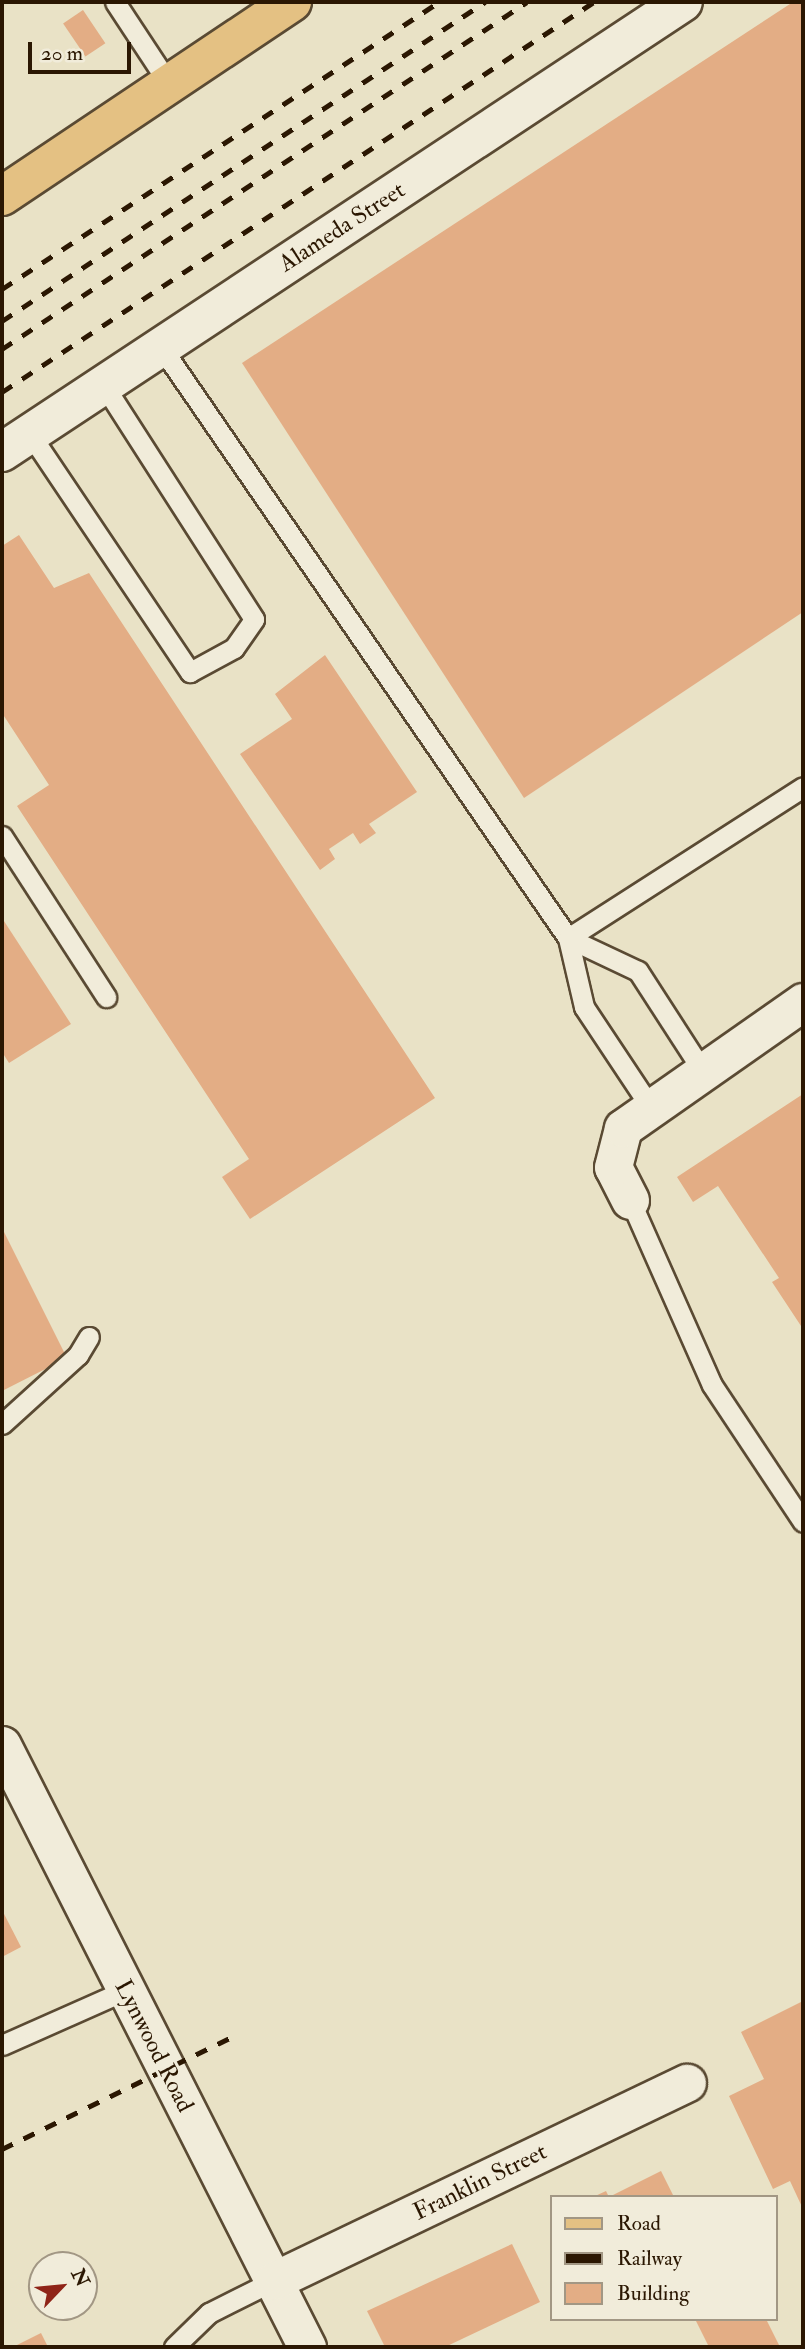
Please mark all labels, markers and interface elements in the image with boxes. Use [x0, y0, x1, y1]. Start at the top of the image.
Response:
scale bar [32, 28, 135, 72]
text: 20 m [41, 40, 83, 67]
street label: Alameda Street [274, 176, 410, 278]
street label: Lynwood Road [108, 1975, 200, 2117]
street label: Franklin Street [409, 2137, 551, 2227]
legend [550, 2195, 777, 2321]
text: Road [617, 2210, 661, 2237]
text: Railway [617, 2245, 682, 2272]
north arrow [28, 2251, 98, 2321]
text: N [66, 2265, 95, 2291]
text: Building [617, 2280, 690, 2307]

